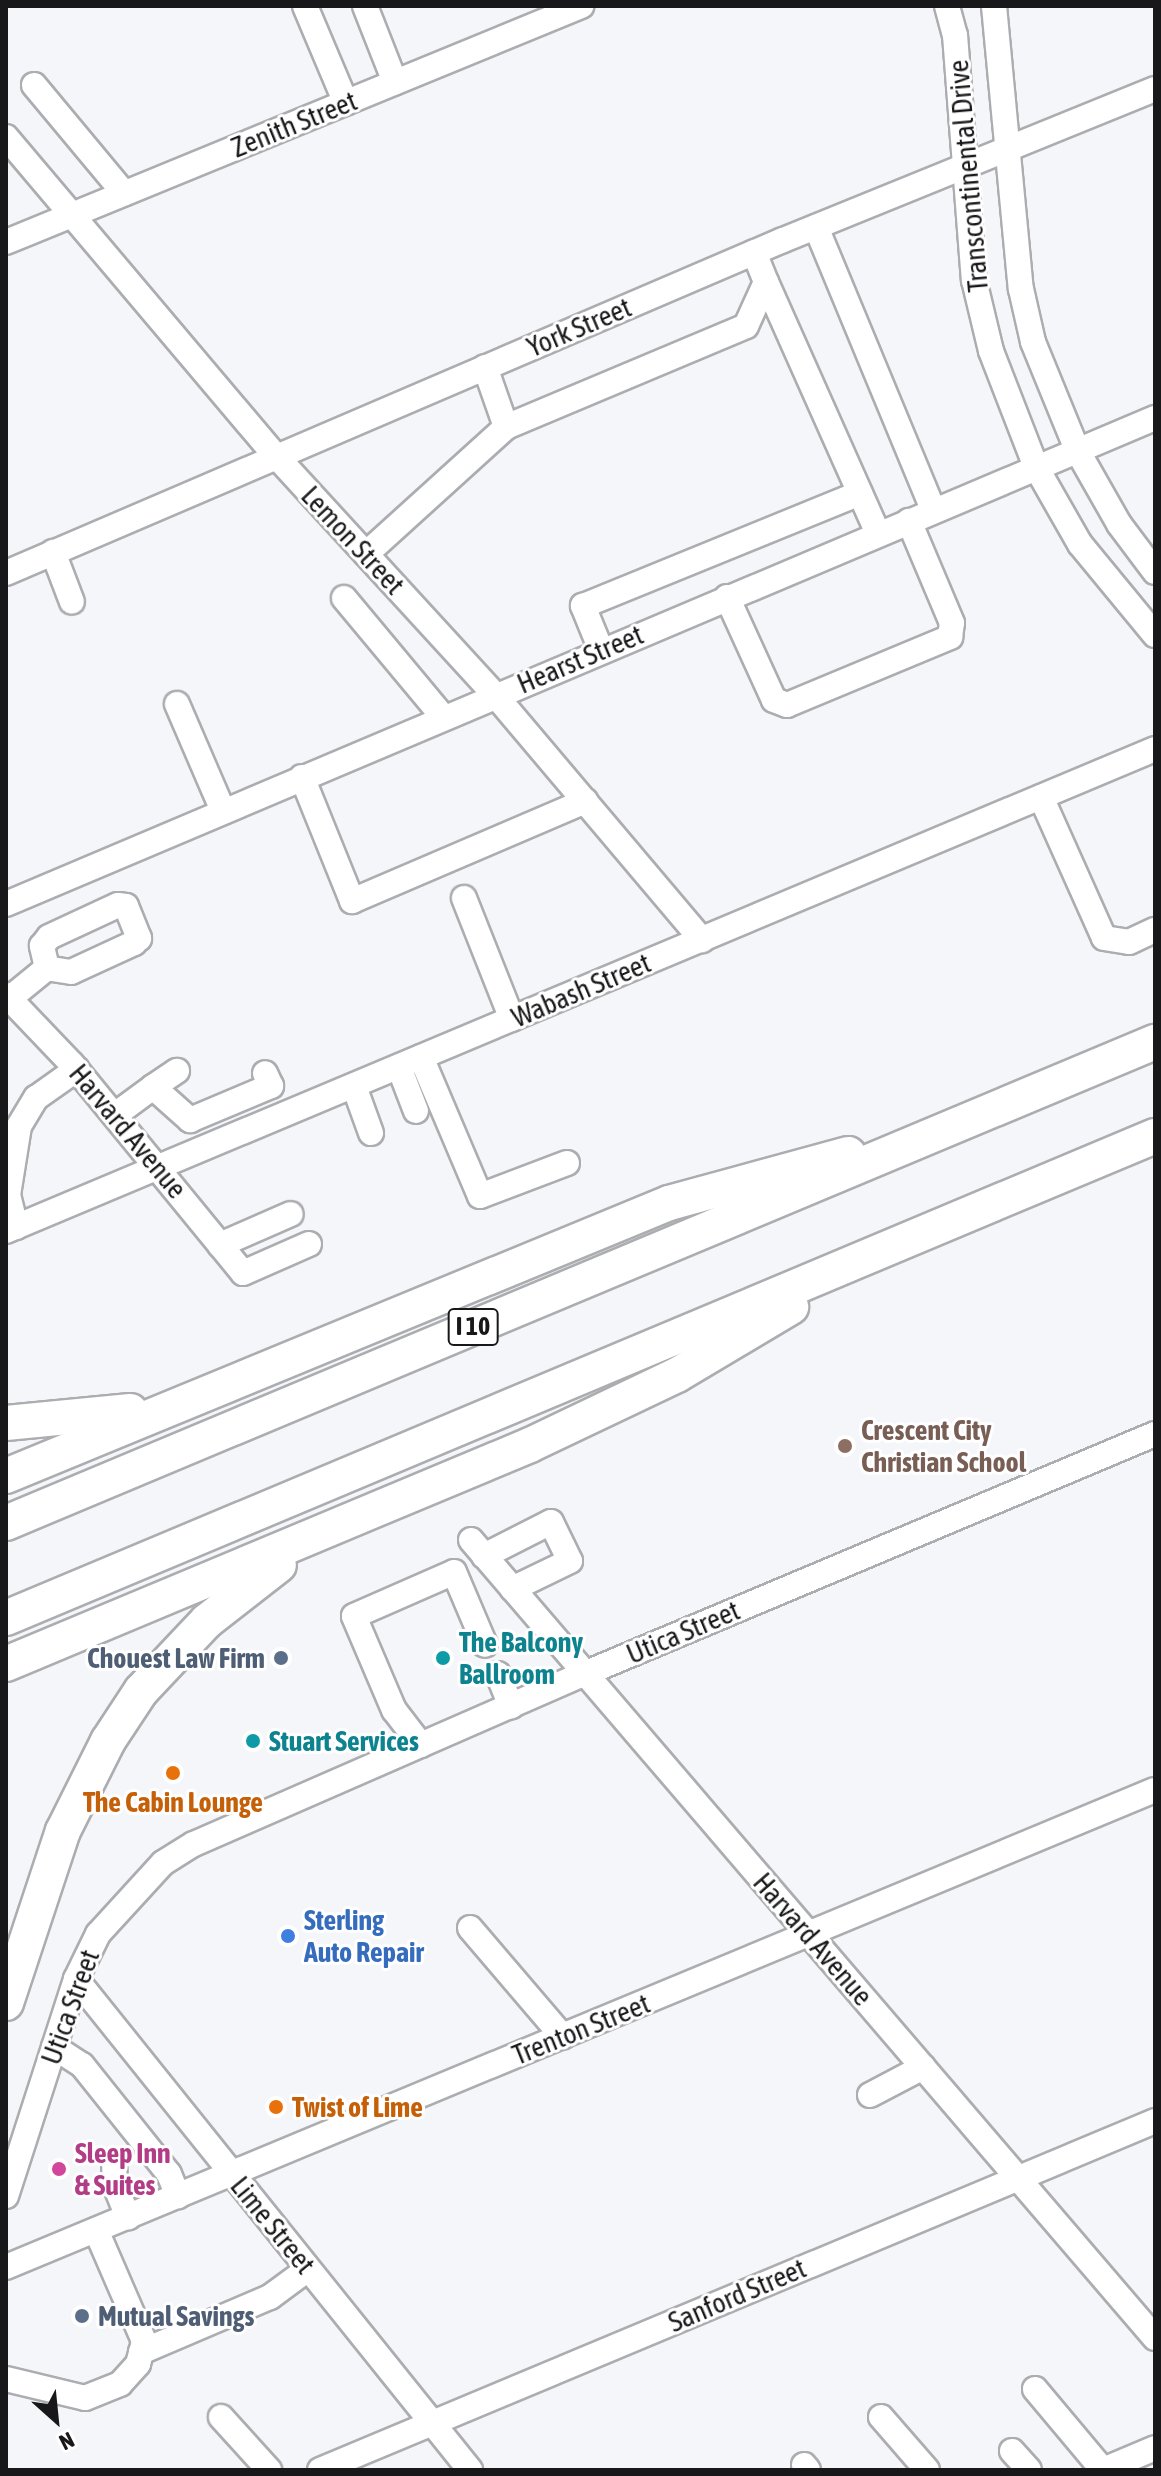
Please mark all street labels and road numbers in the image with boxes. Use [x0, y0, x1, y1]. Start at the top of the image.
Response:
street label: Transcontinental Drive [941, 58, 995, 294]
street label: Zenith Street [226, 84, 362, 164]
street label: York Street [522, 290, 636, 364]
street label: Lemon Street [294, 479, 412, 601]
street label: Hearst Street [512, 617, 648, 701]
street label: Wabash Street [507, 946, 655, 1034]
street label: Harvard Avenue [62, 1057, 194, 1205]
road number: I 10 [447, 1305, 499, 1349]
street label: Utica Street [621, 1593, 745, 1671]
street label: Harvard Avenue [746, 1866, 880, 2012]
street label: Utica Street [34, 1945, 106, 2069]
street label: Trenton Street [508, 1986, 654, 2072]
street label: Lime Street [224, 2170, 322, 2280]
street label: Sanford Street [663, 2251, 811, 2339]

